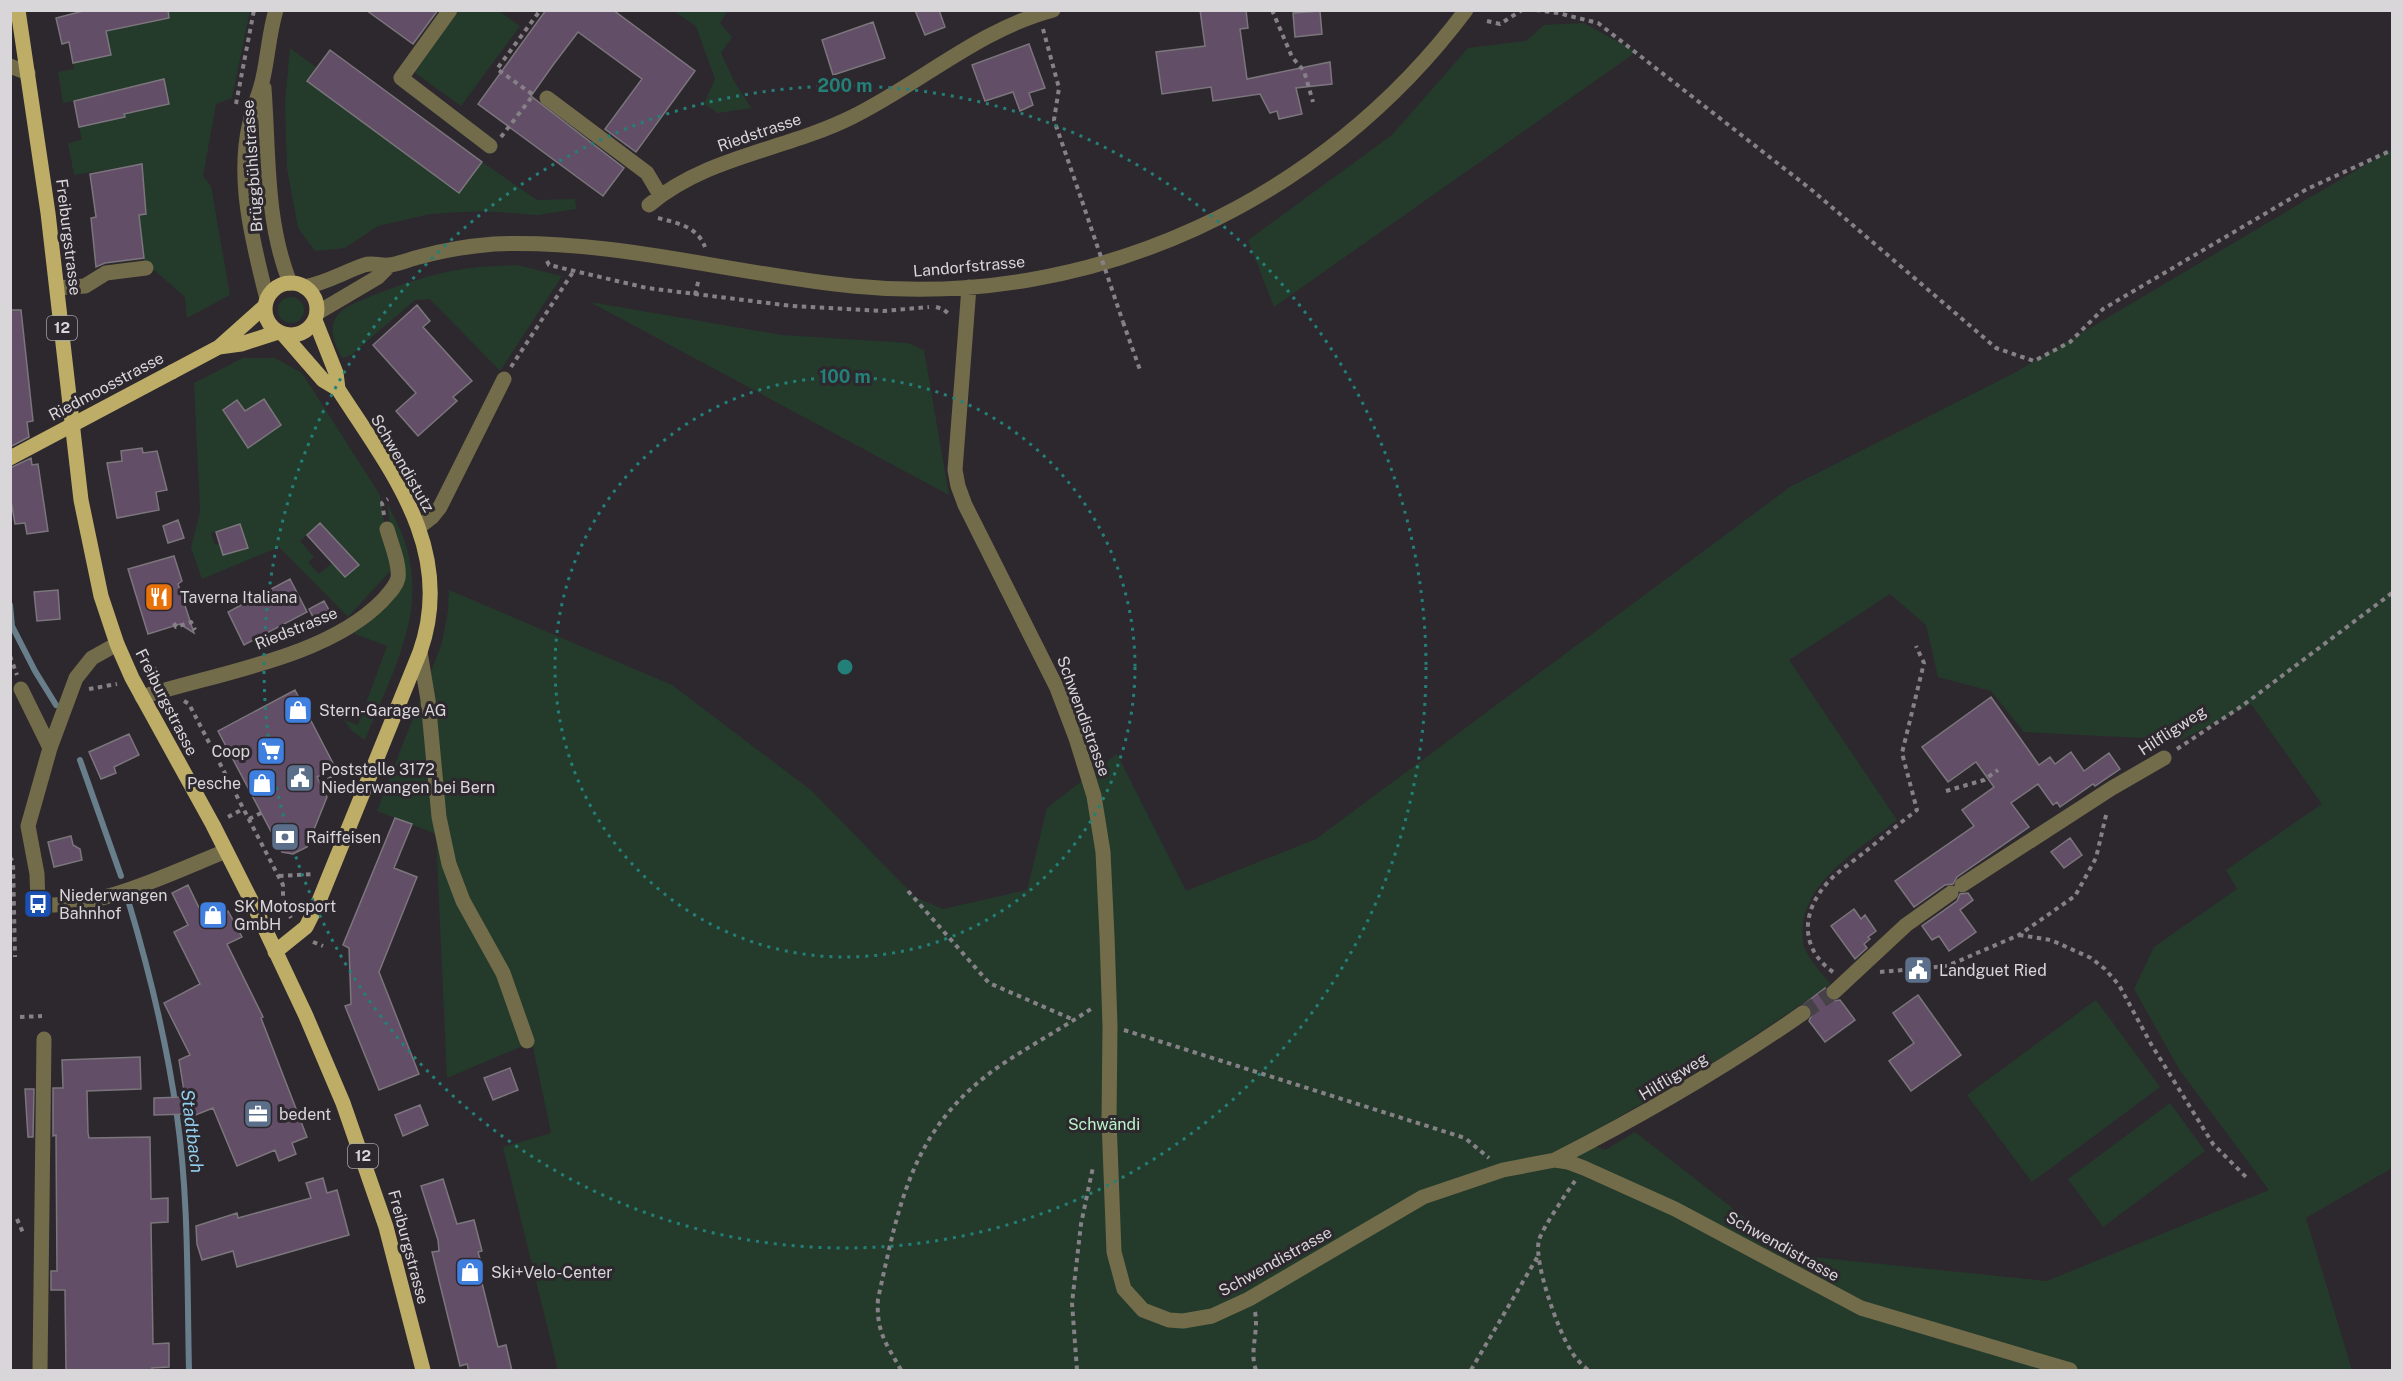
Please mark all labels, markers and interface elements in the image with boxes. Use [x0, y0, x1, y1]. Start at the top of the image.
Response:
text: 200 m [818, 75, 872, 96]
street label: Brüggbühlstrasse [238, 99, 267, 233]
street label: Riedstrasse [715, 109, 804, 156]
street label: Freiburgstrasse [52, 178, 85, 296]
street label: Landorfstrasse [912, 252, 1026, 281]
road number: 12 [47, 316, 77, 340]
street label: Riedmoosstrasse [46, 348, 167, 425]
text: 100 m [819, 366, 871, 387]
street label: Schwendistutz [367, 411, 438, 516]
restaurant icon: Taverna Italiana [143, 581, 175, 613]
place label: Taverna Italiana [180, 588, 297, 607]
street label: Riedstrasse [252, 603, 340, 654]
street label: Freiburgstrasse [131, 646, 202, 759]
street label: Schwendistrasse [1053, 653, 1114, 779]
centre of rings [835, 657, 855, 677]
shop icon: Stern-Garage AG [282, 694, 314, 726]
place label: Stern-Garage AG [319, 701, 446, 720]
street label: Hilfligweg [2135, 702, 2210, 759]
supermarket icon: Coop [255, 735, 287, 767]
place label: Coop [211, 742, 250, 761]
place label: Poststelle 3172 Niederwangen bei Bern [321, 760, 495, 797]
public building icon: Poststelle 3172 Niederwangen bei Bern [284, 762, 316, 794]
shop icon: Pesche [246, 767, 278, 799]
place label: Pesche [187, 774, 241, 793]
bank icon: Raiffeisen [269, 821, 301, 853]
place label: Raiffeisen [306, 828, 381, 847]
place label: Niederwangen Bahnhof [59, 886, 168, 923]
bus stop icon: Niederwangen Bahnhof [22, 888, 54, 920]
place label: SK Motosport GmbH [234, 897, 336, 934]
shop icon: SK Motosport GmbH [197, 899, 229, 931]
public building icon: Landguet Ried [1902, 954, 1934, 986]
place label: Landguet Ried [1939, 961, 2047, 980]
street label: Hilfligweg [1635, 1048, 1711, 1104]
water label: Stadtbach [177, 1088, 208, 1174]
office icon: bedent [242, 1098, 274, 1130]
place label: bedent [279, 1105, 331, 1124]
park label: Schwändi [1068, 1115, 1140, 1134]
road number: 12 [348, 1144, 378, 1168]
street label: Freiburgstrasse [384, 1188, 433, 1306]
street label: Schwendistrasse [1723, 1207, 1843, 1285]
street label: Schwendistrasse [1215, 1222, 1335, 1300]
shop icon: Ski+Velo-Center [454, 1256, 486, 1288]
place label: Ski+Velo-Center [491, 1263, 613, 1282]

